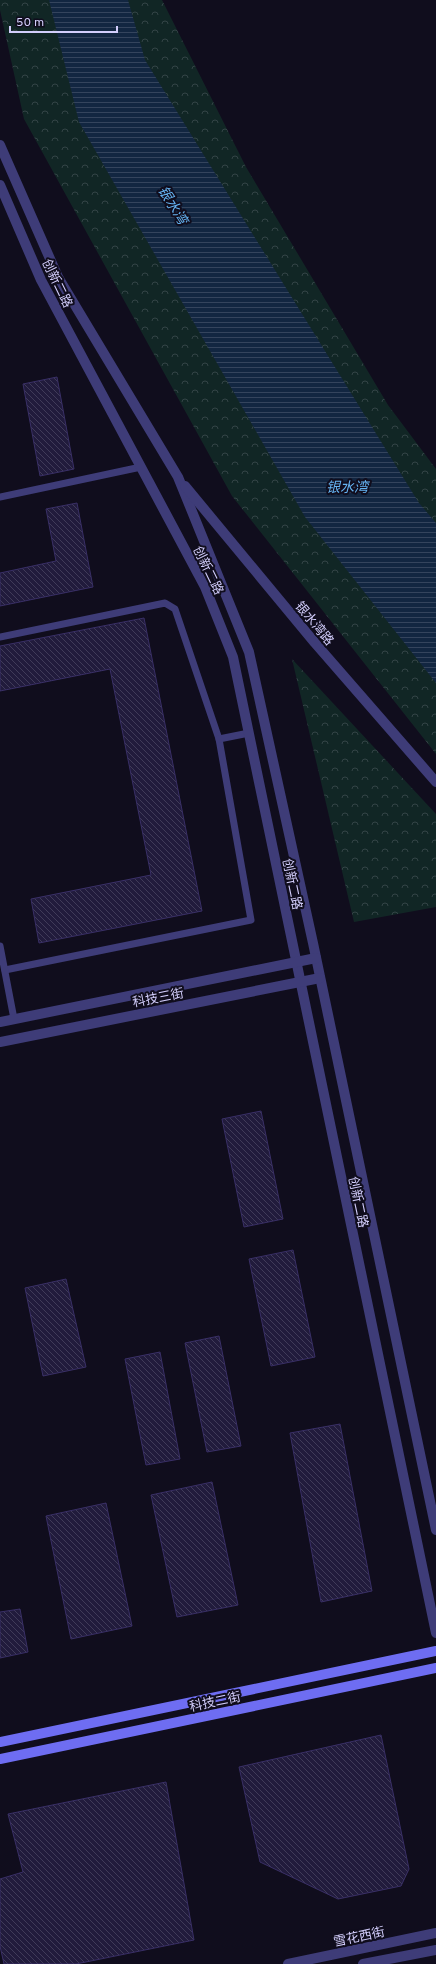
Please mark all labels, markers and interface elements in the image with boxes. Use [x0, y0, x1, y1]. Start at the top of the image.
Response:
scale bar [10, 8, 117, 34]
text: 50 m [16, 15, 44, 31]
water label: 银水湾 [153, 183, 191, 230]
street label: 创新二路 [38, 257, 76, 311]
water label: 银水湾 [326, 480, 370, 497]
street label: 创新二路 [189, 544, 227, 598]
street label: 银水湾路 [291, 599, 337, 649]
street label: 创新二路 [278, 857, 305, 912]
street label: 科技三街 [131, 986, 185, 1012]
street label: 创新二路 [344, 1175, 371, 1230]
street label: 科技二街 [188, 1690, 243, 1716]
street label: 雪花西街 [332, 1925, 387, 1951]

